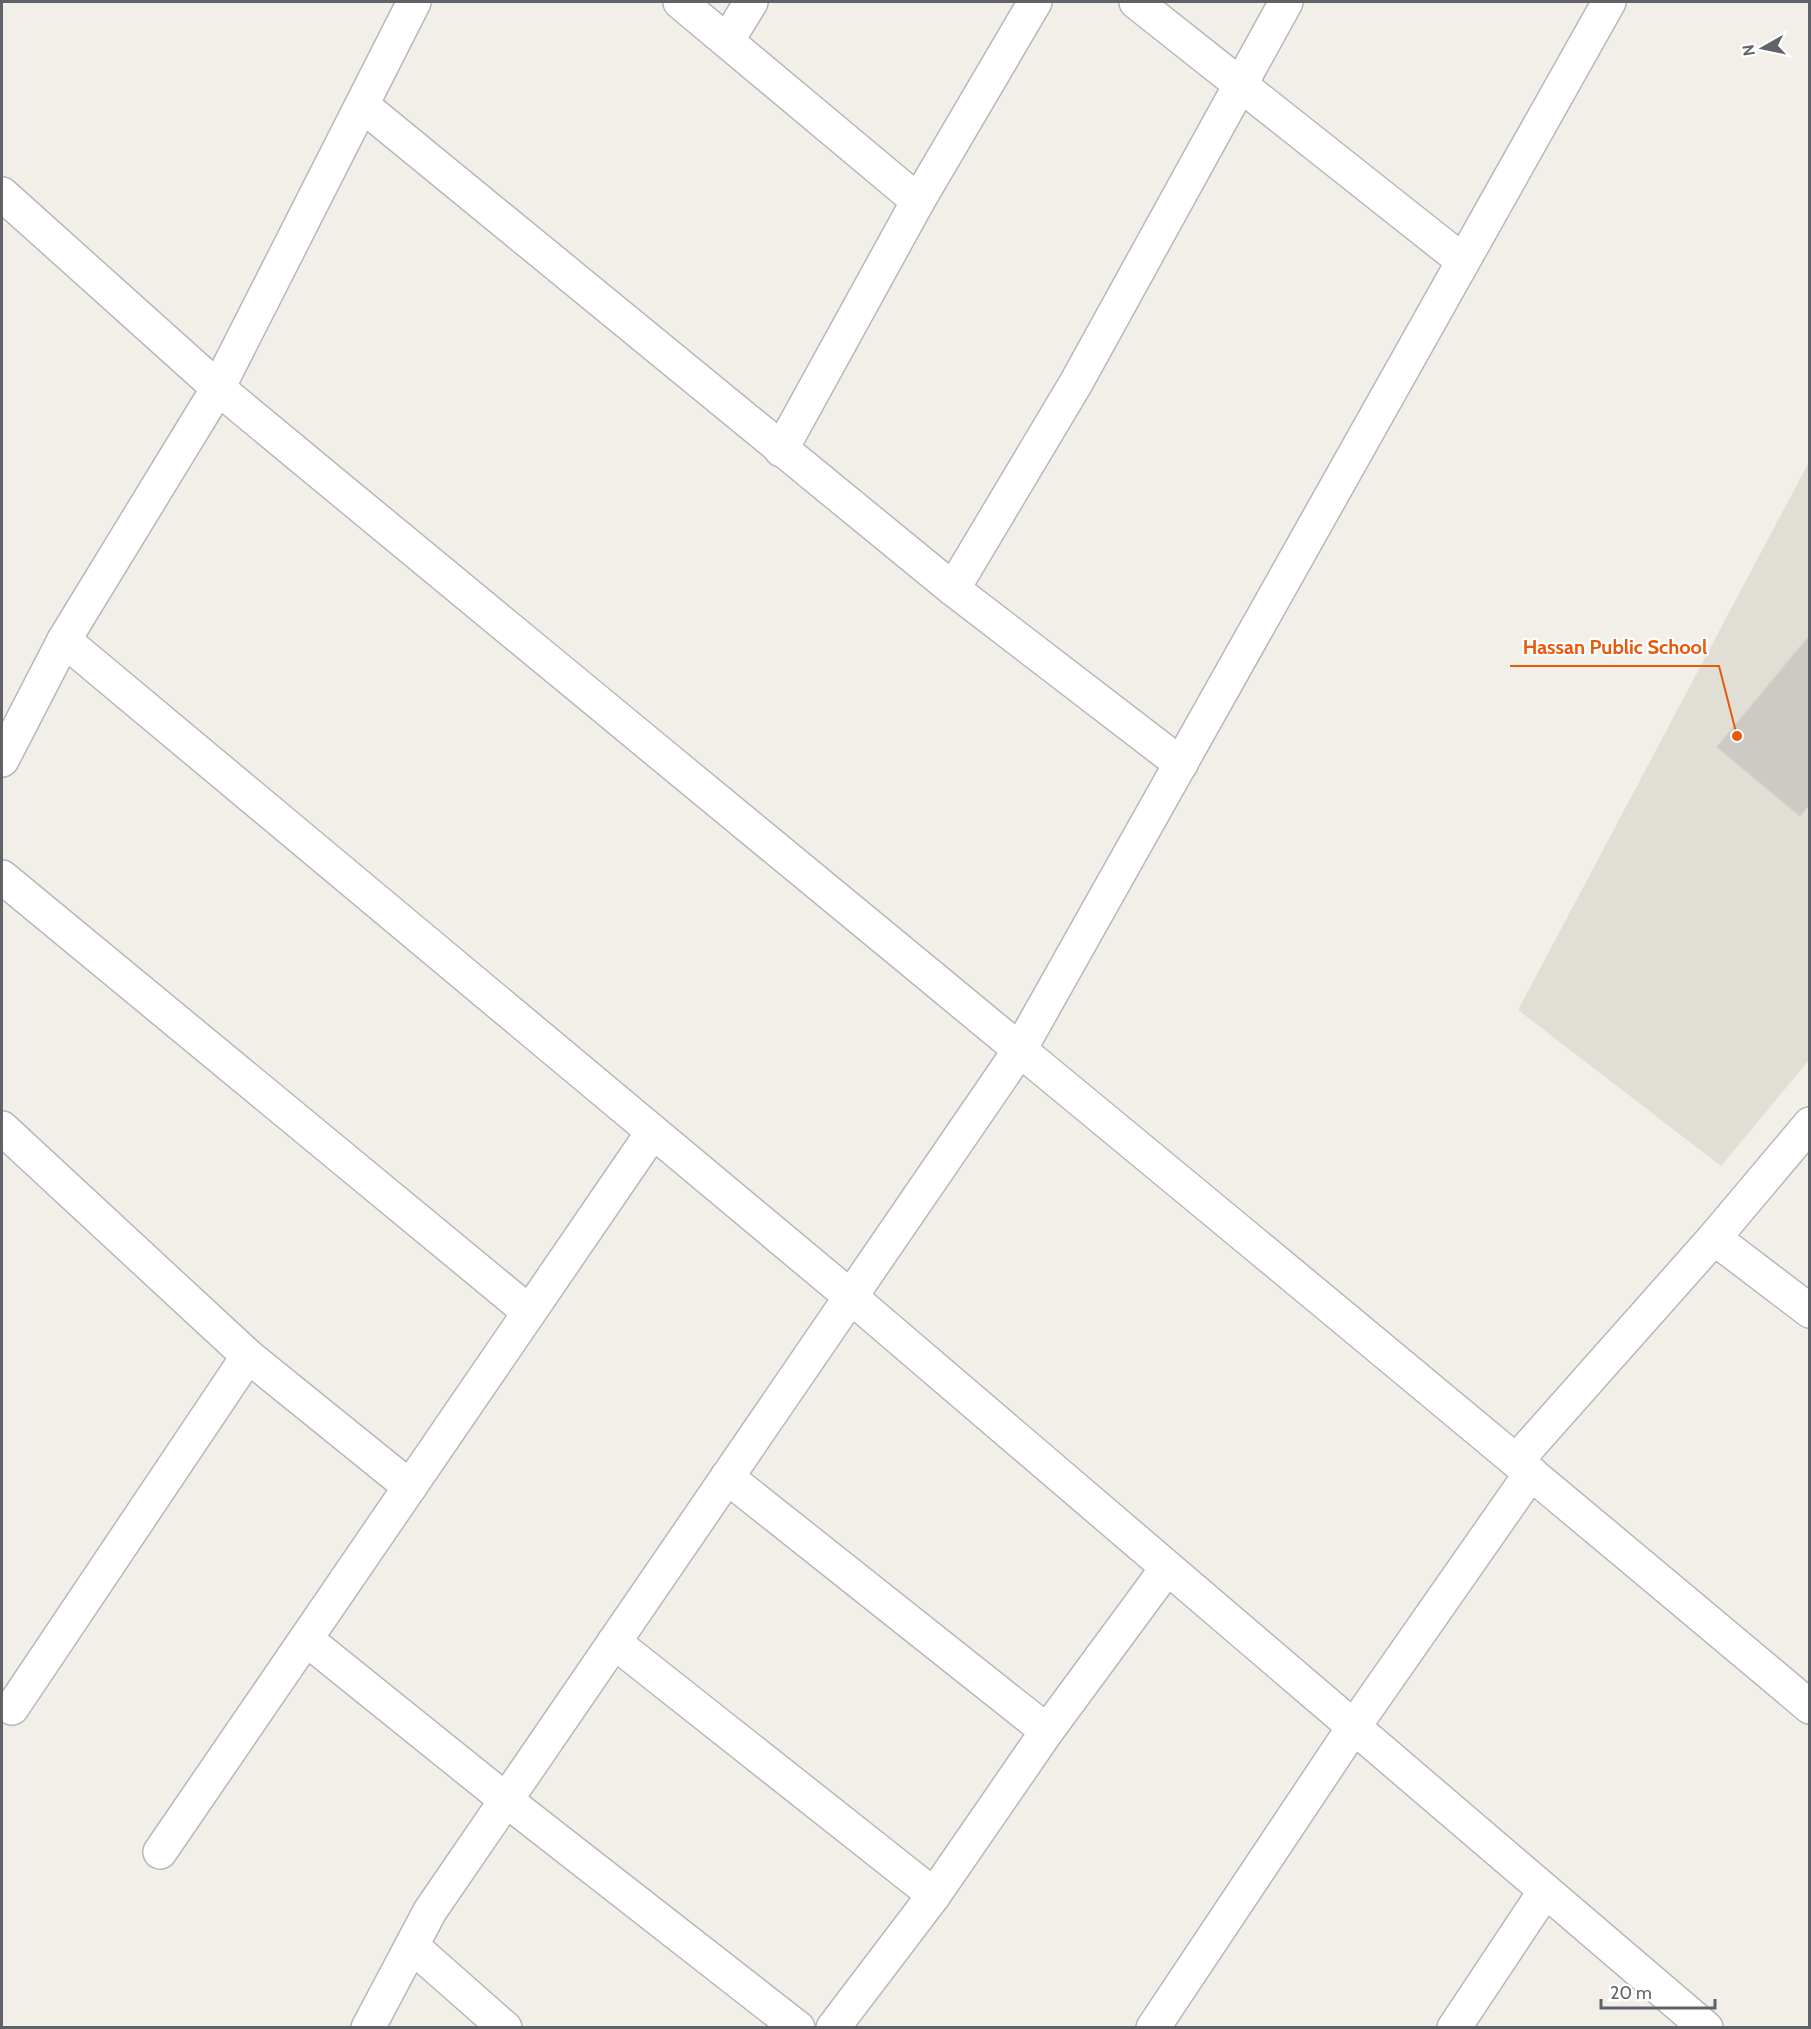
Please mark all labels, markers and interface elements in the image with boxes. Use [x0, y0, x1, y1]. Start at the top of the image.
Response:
north arrow [1733, 18, 1793, 78]
text: N [1738, 43, 1759, 57]
callout: Hassan Public School [1510, 628, 1719, 666]
text: Hassan Public School [1523, 635, 1707, 659]
scale bar [1601, 1972, 1715, 2010]
text: 20 m [1610, 1982, 1652, 2004]

